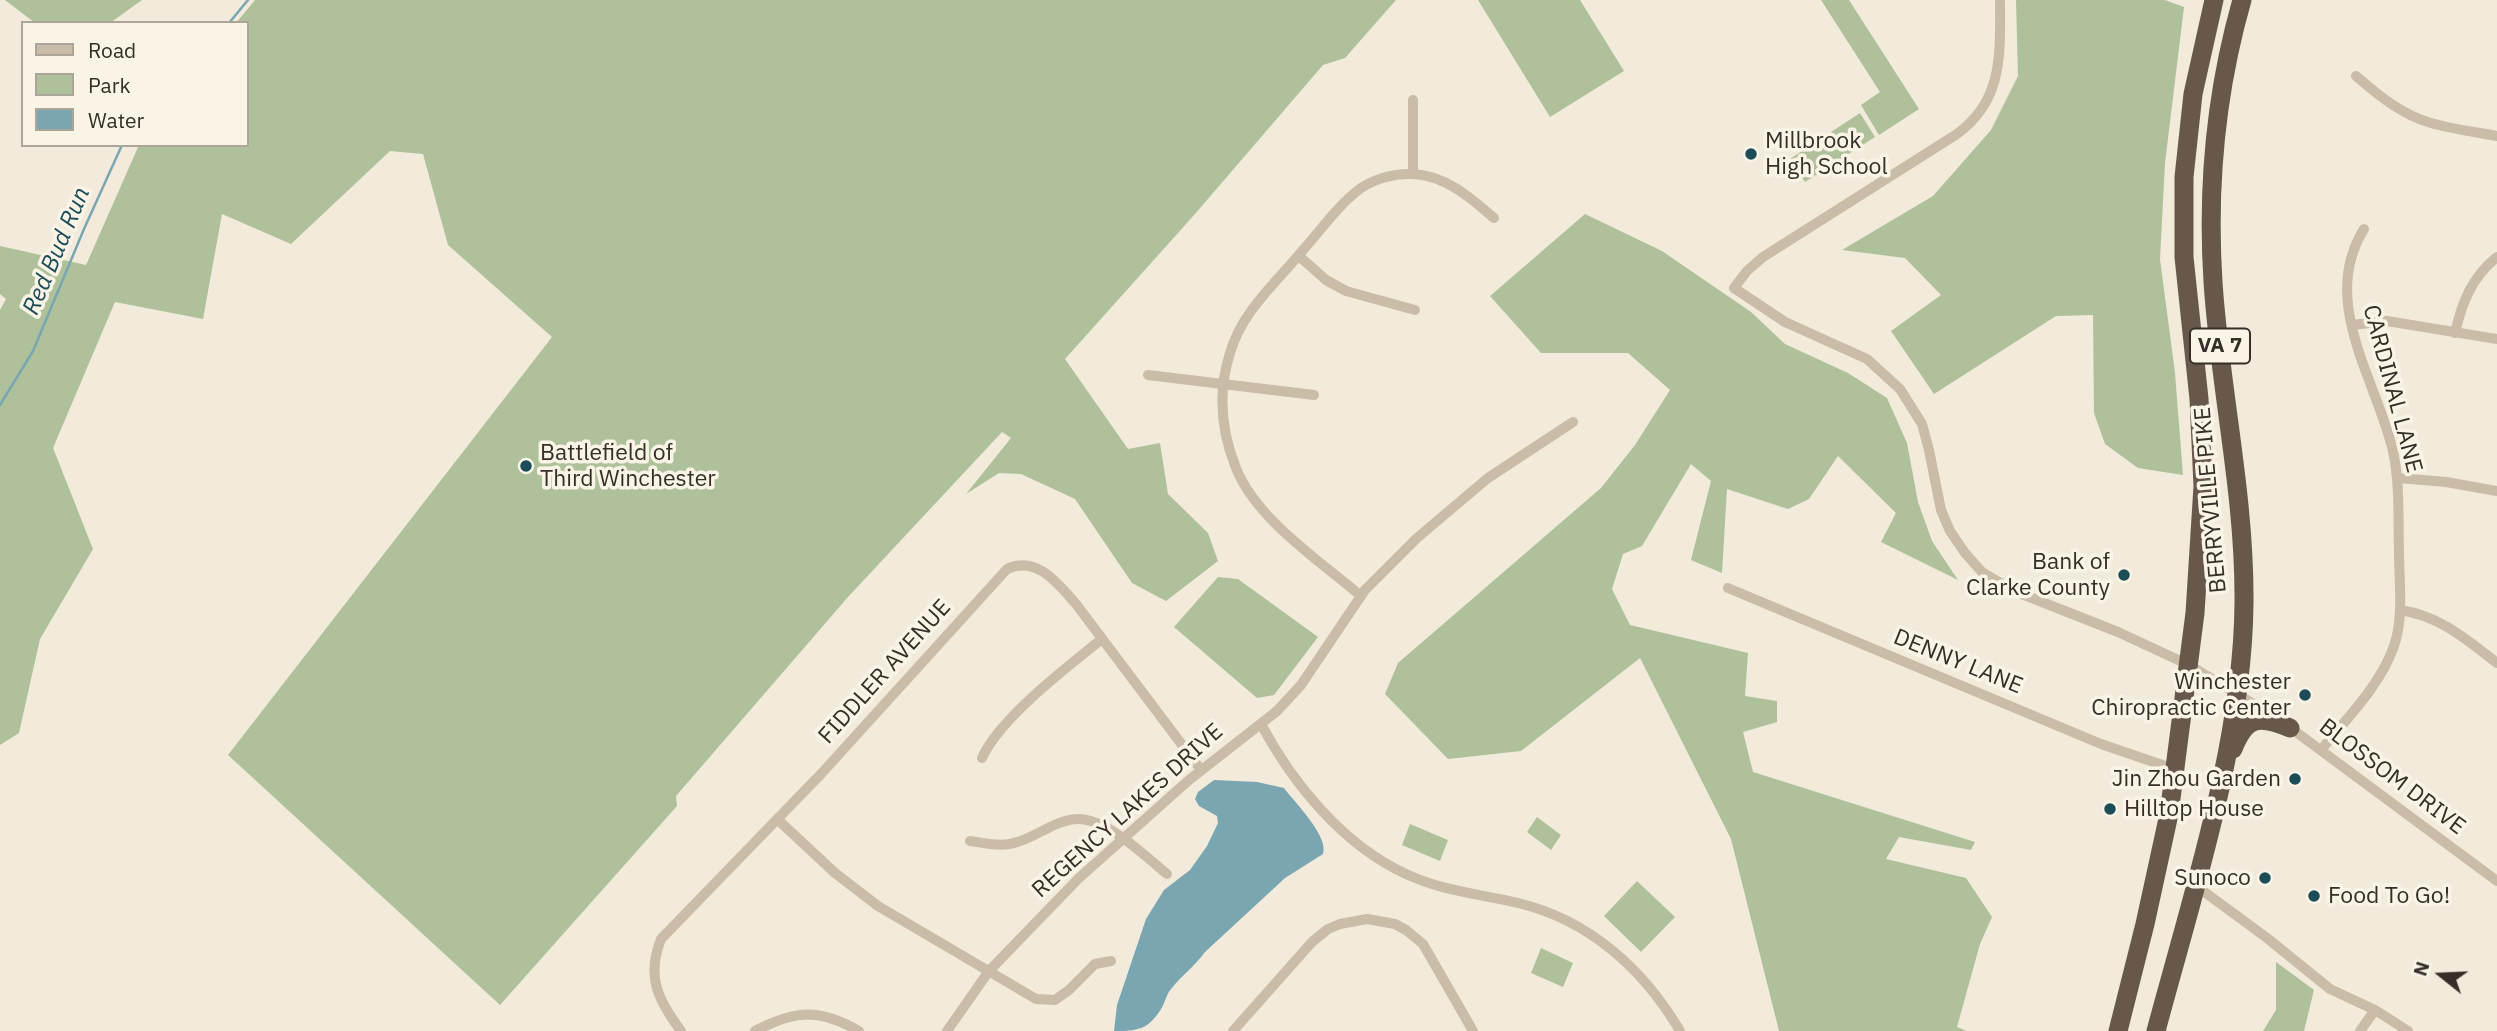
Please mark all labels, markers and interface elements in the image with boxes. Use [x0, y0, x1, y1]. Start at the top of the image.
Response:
legend [21, 21, 248, 147]
text: Road [88, 36, 136, 64]
text: Park [88, 71, 131, 99]
text: Water [88, 106, 144, 134]
place label: Millbrook High School [1765, 127, 1888, 181]
marker: Millbrook High School [1743, 146, 1759, 162]
water label: Red Bud Run [17, 183, 97, 319]
street label: CARDINAL LANE [2356, 302, 2428, 476]
road number: VA 7 [2190, 328, 2250, 364]
street label: BERRYVILLE PIKE [2189, 406, 2233, 594]
place label: Battlefield of Third Winchester [540, 439, 716, 493]
marker: Battlefield of Third Winchester [518, 458, 534, 474]
place label: Bank of Clarke County [1966, 548, 2110, 602]
marker: Bank of Clarke County [2116, 567, 2132, 583]
street label: FIDDLER AVENUE [813, 594, 957, 750]
street label: DENNY LANE [1889, 624, 2027, 700]
place label: Winchester Chiropractic Center [2091, 668, 2291, 722]
marker: Winchester Chiropractic Center [2297, 687, 2313, 703]
street label: BLOSSOM DRIVE [2313, 713, 2471, 841]
street label: REGENCY LAKES DRIVE [1027, 718, 1229, 904]
place label: Jin Zhou Garden [2112, 765, 2281, 793]
marker: Jin Zhou Garden [2287, 771, 2303, 787]
place label: Hilltop House [2124, 795, 2264, 823]
marker: Hilltop House [2102, 801, 2118, 817]
place label: Sunoco [2174, 864, 2251, 892]
marker: Sunoco [2257, 870, 2273, 886]
place label: Food To Go! [2328, 882, 2450, 910]
marker: Food To Go! [2306, 888, 2322, 904]
north arrow [2406, 940, 2476, 1010]
text: N [2407, 958, 2435, 979]

